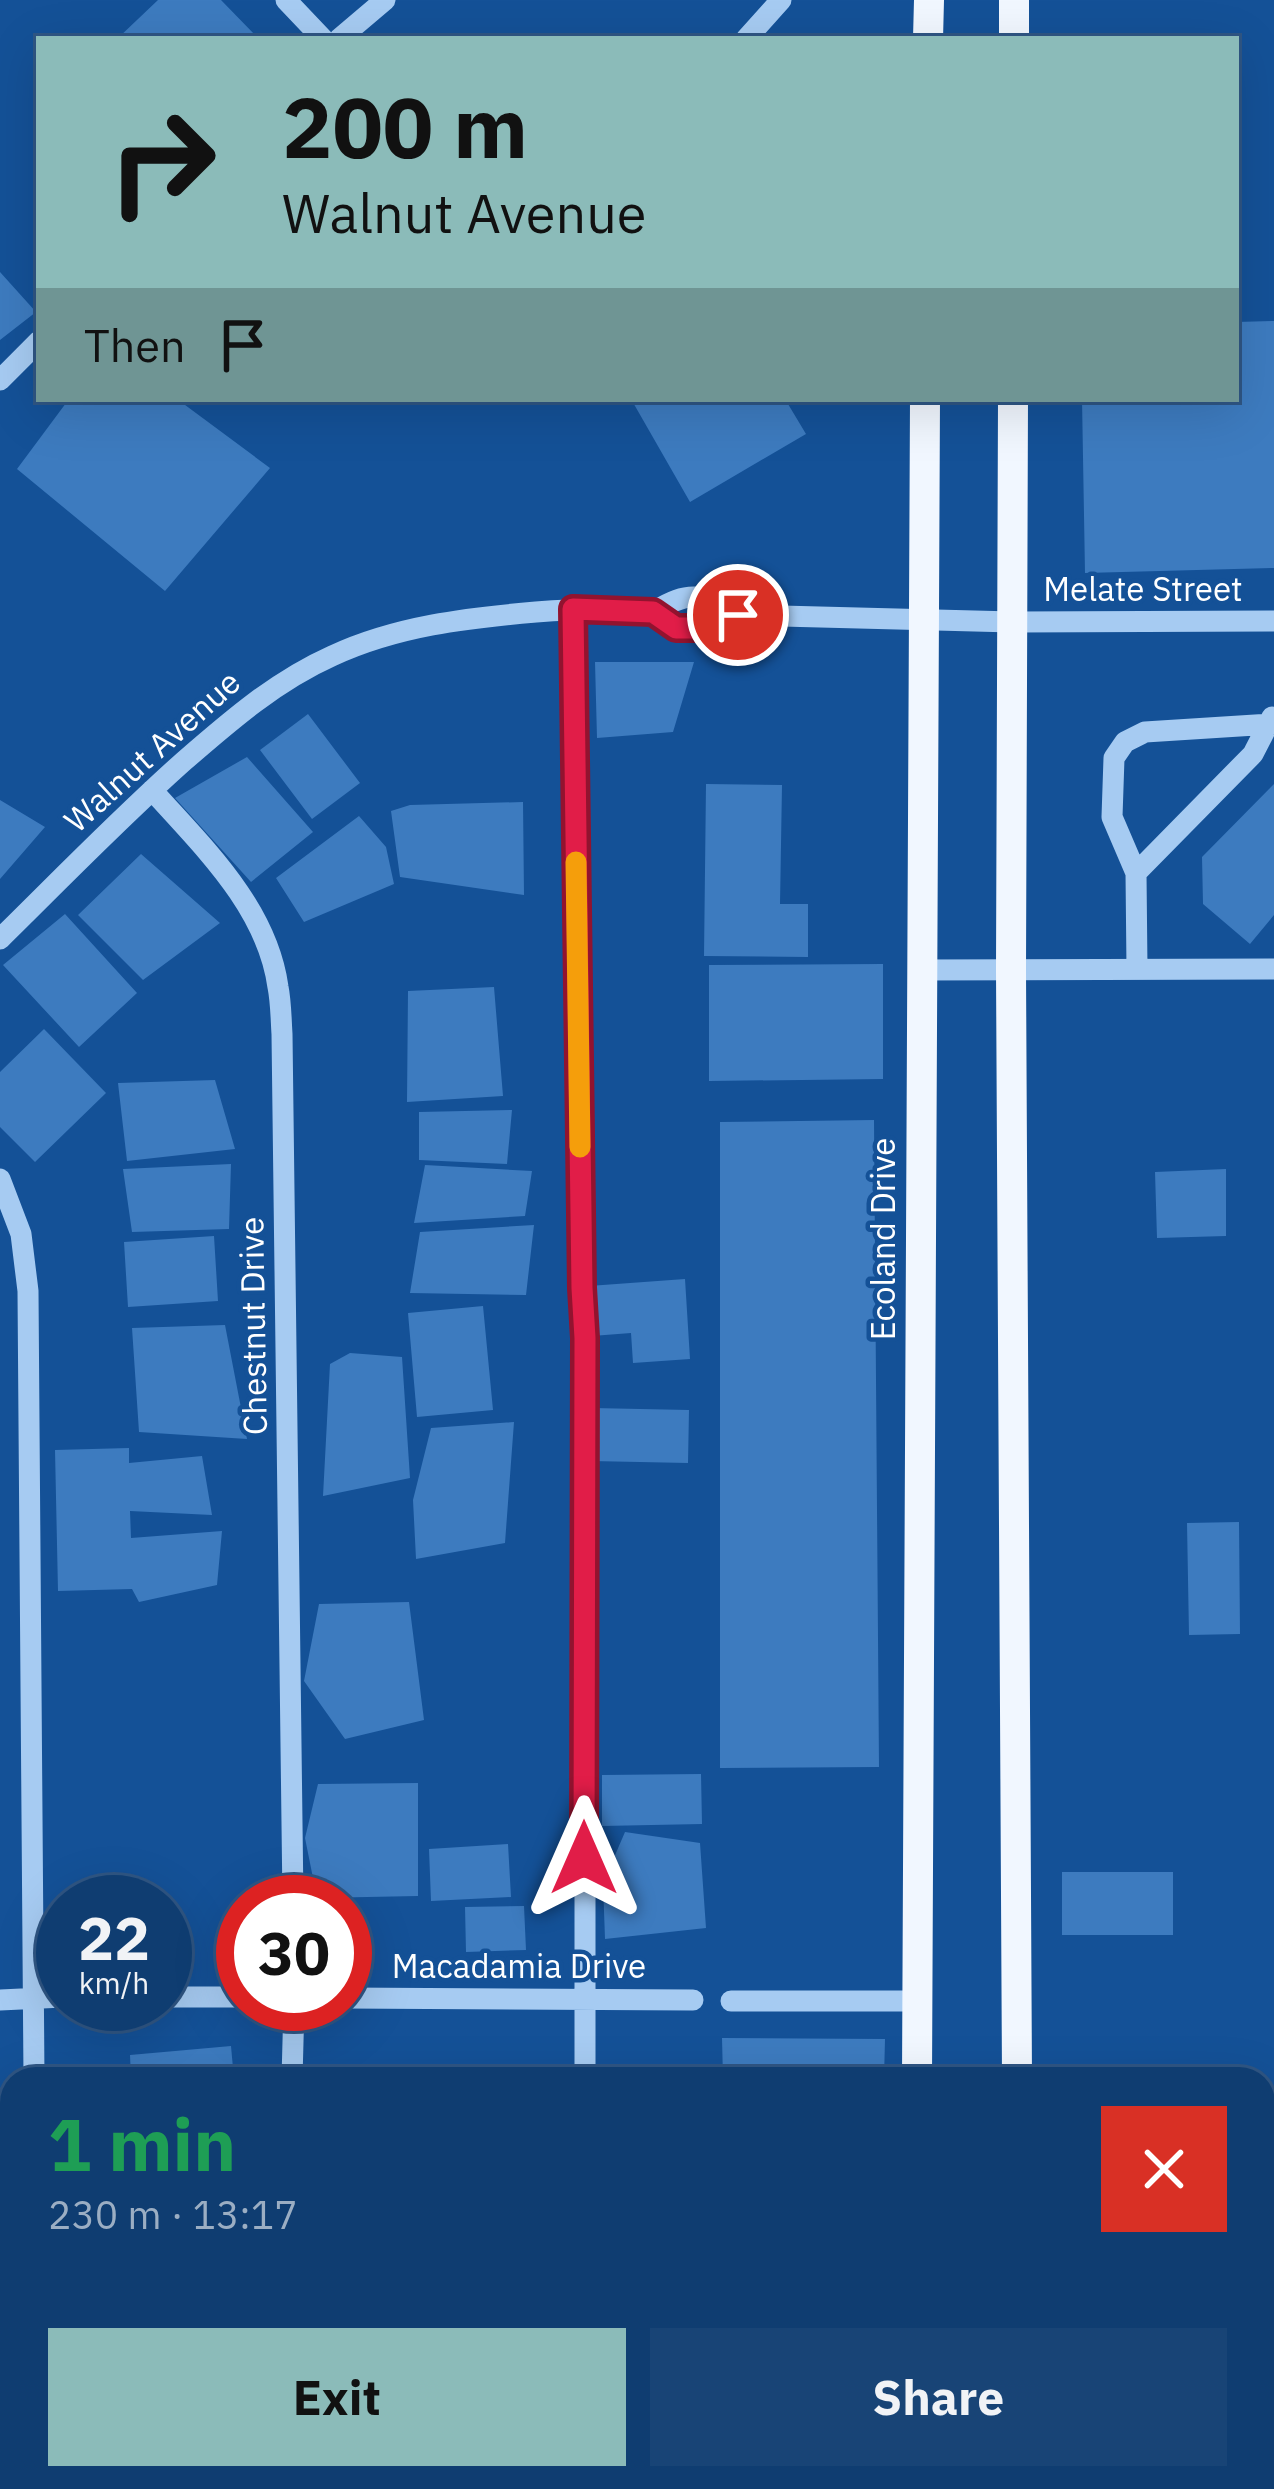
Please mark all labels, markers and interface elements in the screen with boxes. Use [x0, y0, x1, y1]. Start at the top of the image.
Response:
text: 200 m [282, 72, 528, 181]
icon: right [84, 84, 240, 240]
text: Walnut Avenue [282, 178, 646, 248]
icon: arrive [210, 312, 276, 378]
text: Then [84, 316, 186, 374]
pin [687, 564, 789, 666]
street label: Melate Street [1043, 567, 1243, 610]
icon: arrive [705, 582, 771, 648]
street label: Walnut Avenue [55, 660, 249, 841]
street label: Ecoland Drive [861, 1138, 904, 1340]
street label: Chestnut Drive [229, 1217, 276, 1435]
position arrow [521, 1795, 647, 1921]
speed limit sign: 30 [216, 1875, 372, 2031]
text: 22 [78, 1898, 150, 1977]
street label: Macadamia Drive [392, 1944, 646, 1987]
text: km/h [79, 1963, 149, 2002]
text: 1 min [48, 2097, 236, 2191]
button: close [1101, 2106, 1227, 2232]
text: 230 m · 13:17 [48, 2189, 298, 2240]
button: Exit [48, 2328, 626, 2466]
button: Share [650, 2328, 1227, 2466]

